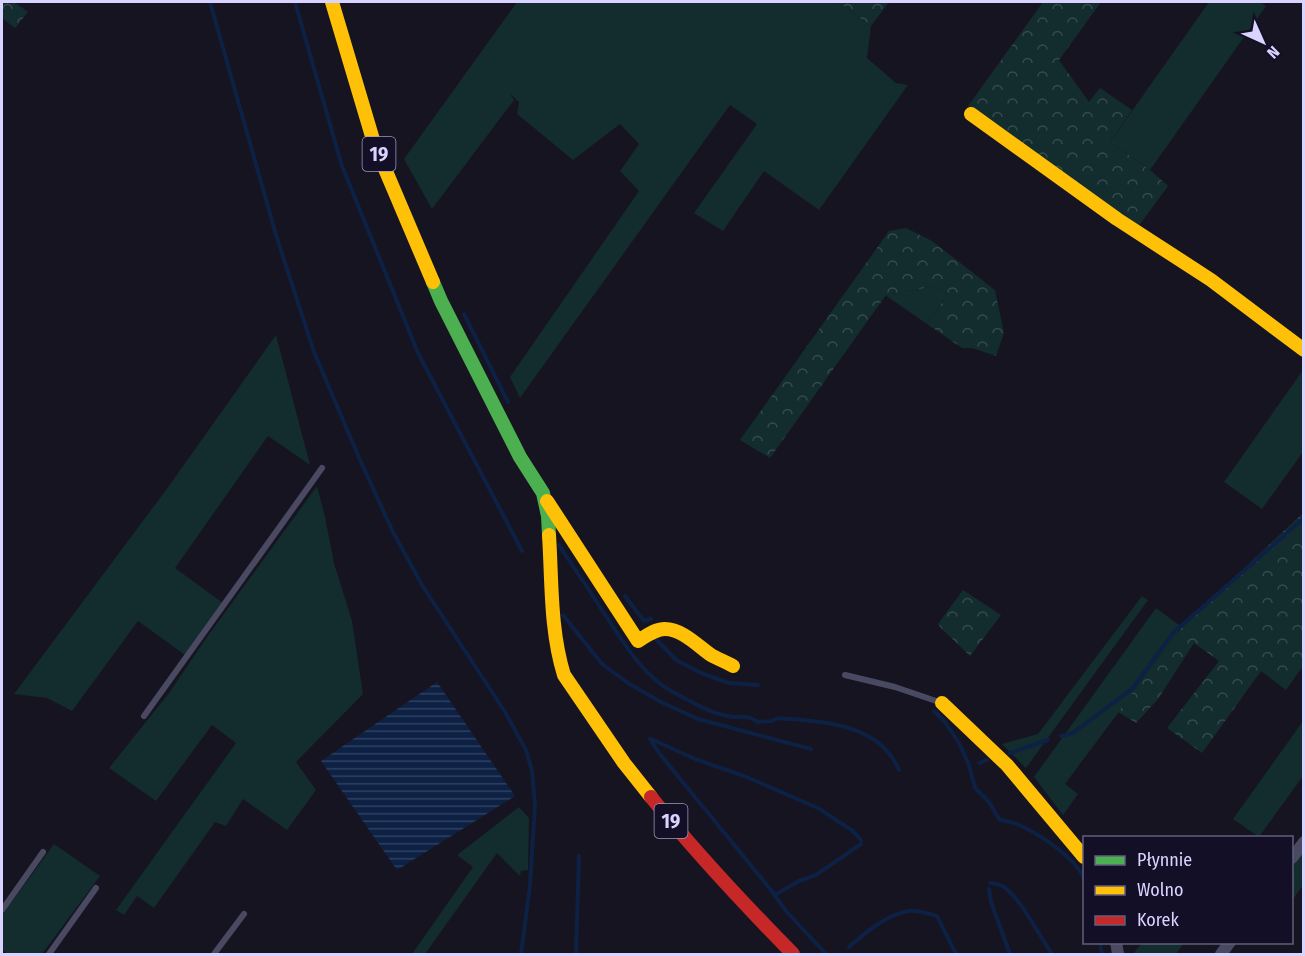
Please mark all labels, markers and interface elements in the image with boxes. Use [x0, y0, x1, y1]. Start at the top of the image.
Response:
north arrow [1233, 12, 1293, 72]
text: N [1263, 42, 1283, 62]
road number: 19 [362, 137, 395, 171]
road number: 19 [654, 804, 688, 838]
legend [1083, 836, 1293, 944]
text: Płynnie [1137, 849, 1192, 871]
text: Wolno [1137, 879, 1183, 901]
text: Korek [1137, 909, 1179, 931]

